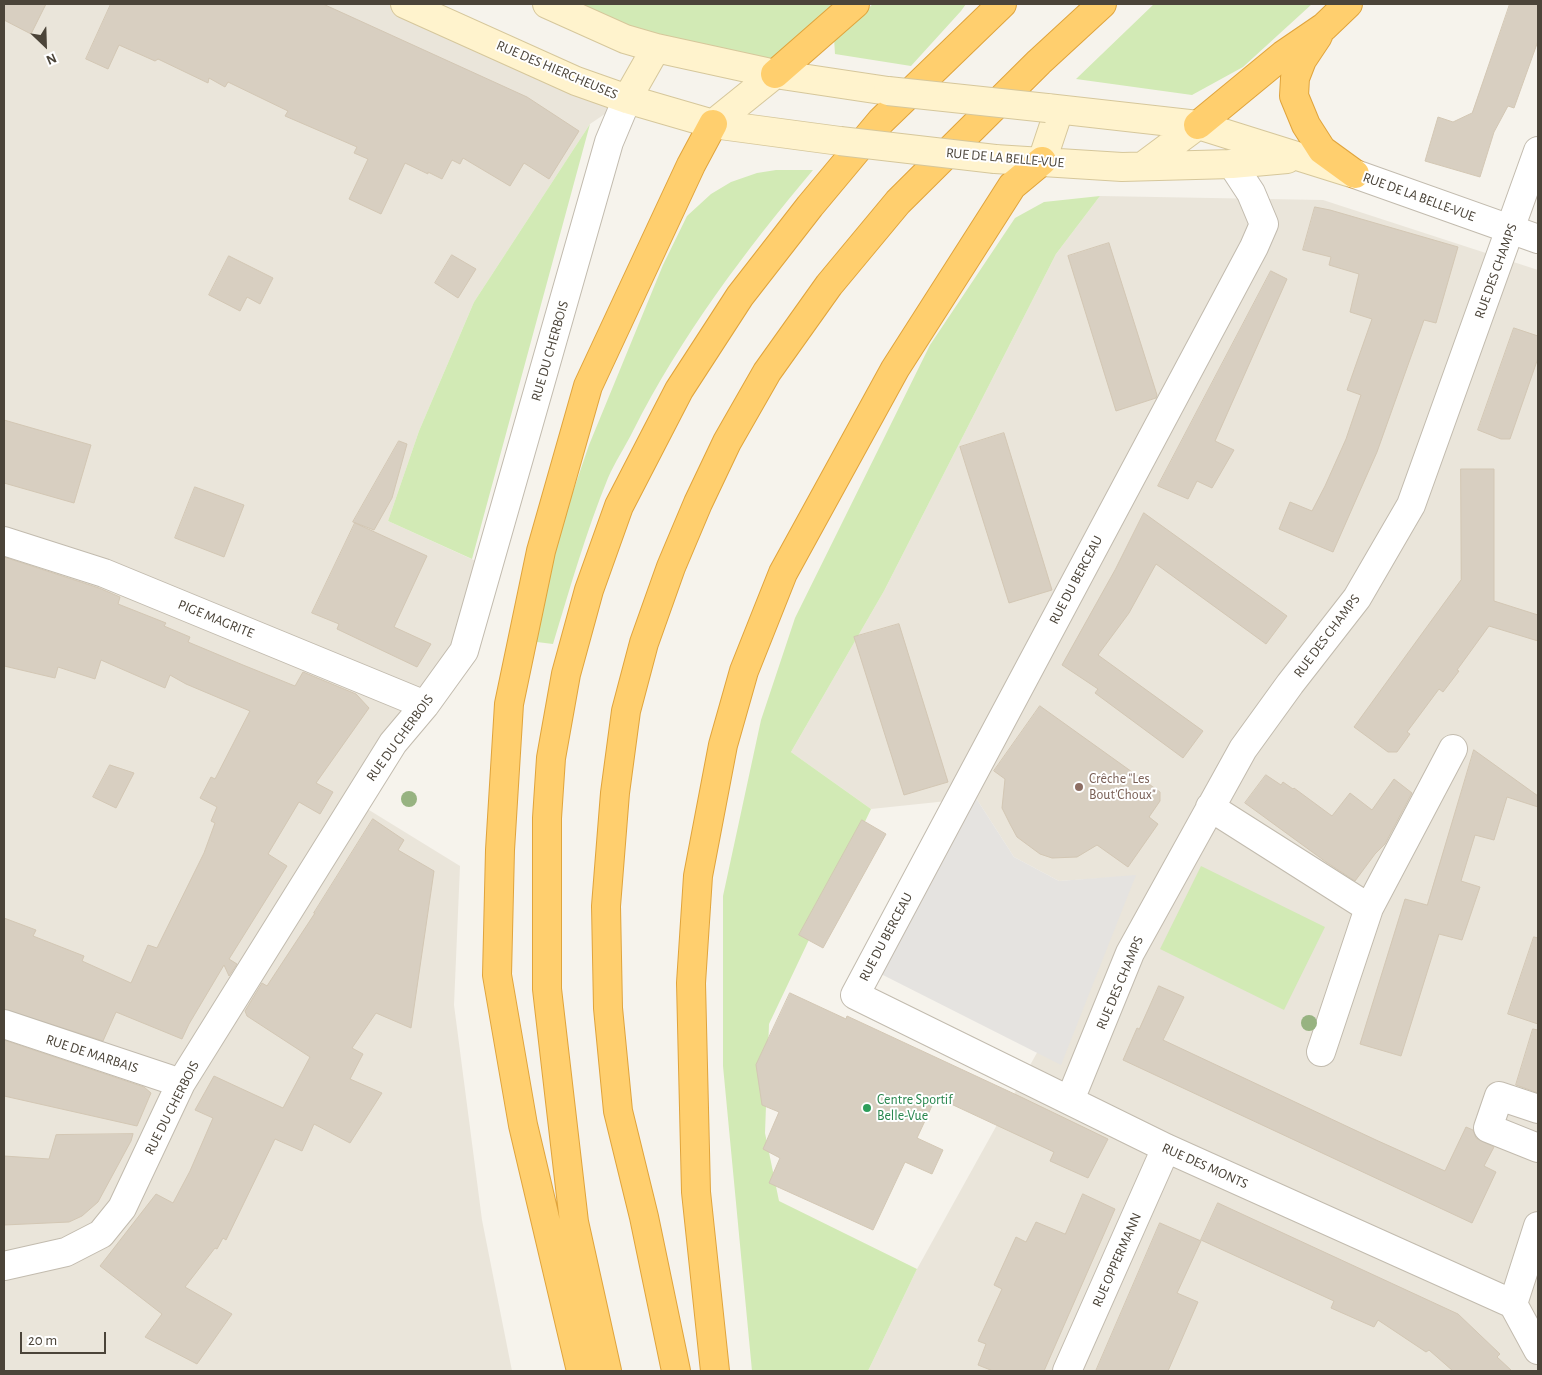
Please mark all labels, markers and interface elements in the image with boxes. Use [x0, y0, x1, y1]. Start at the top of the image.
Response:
north arrow [20, 20, 70, 70]
street label: RUE DES HIERCHEUSES [494, 37, 620, 103]
text: N [44, 50, 58, 67]
street label: RUE DE LA BELLE-VUE [945, 144, 1065, 172]
street label: RUE DE LA BELLE-VUE [1360, 169, 1478, 225]
street label: RUE DES CHAMPS [1471, 221, 1521, 321]
street label: RUE DU CHERBOIS [528, 299, 572, 403]
street label: RUE DU BERCEAU [1046, 533, 1106, 627]
street label: RUE DES CHAMPS [1290, 591, 1364, 681]
street label: PIGE MAGRITE [176, 596, 256, 642]
street label: RUE DU CHERBOIS [363, 691, 437, 785]
place label: Crêche "Les Bout'Choux" [1089, 771, 1156, 804]
marker: Crêche "Les Bout'Choux" [1073, 781, 1085, 793]
street label: RUE DU BERCEAU [856, 890, 916, 984]
street label: RUE DES CHAMPS [1093, 934, 1147, 1032]
street label: RUE DE MARBAIS [44, 1031, 140, 1077]
street label: RUE DU CHERBOIS [141, 1058, 203, 1158]
place label: Centre Sportif Belle-Vue [877, 1092, 953, 1124]
marker: Centre Sportif Belle-Vue [861, 1102, 873, 1114]
street label: RUE DES MONTS [1159, 1140, 1251, 1192]
street label: RUE OPPERMANN [1089, 1210, 1145, 1310]
scale bar [22, 1322, 109, 1354]
text: 20 m [28, 1333, 57, 1348]

